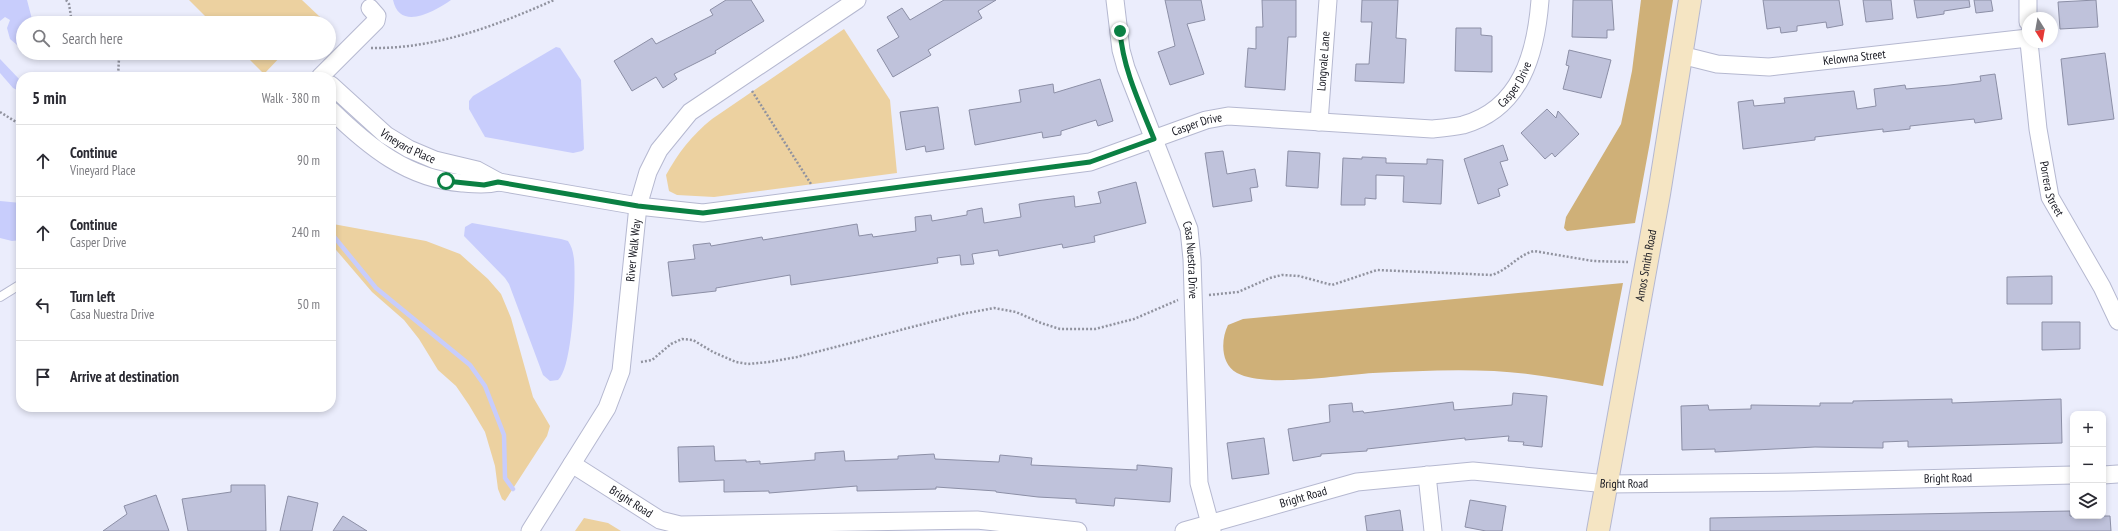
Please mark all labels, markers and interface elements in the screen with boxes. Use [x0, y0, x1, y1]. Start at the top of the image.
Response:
north arrow [2022, 12, 2058, 48]
search box [16, 16, 336, 60]
route end [1111, 22, 1129, 40]
icon: search [30, 27, 52, 49]
text: Search here [62, 29, 123, 48]
street label: Longvale Lane [1313, 31, 1333, 91]
street label: Kelowna Street [1822, 46, 1887, 68]
street label: Casper Drive [1494, 59, 1534, 111]
text: 5 min [32, 87, 66, 109]
text: Walk · 380 m [262, 90, 320, 107]
street label: Casper Drive [1169, 109, 1223, 139]
street label: Vineyard Place [376, 125, 438, 166]
text: Continue [70, 143, 117, 162]
icon: ahead [32, 150, 54, 172]
text: 90 m [297, 152, 320, 169]
street label: Porrera Street [2037, 160, 2068, 219]
text: Vineyard Place [70, 162, 136, 179]
route start [437, 172, 455, 190]
text: Continue [70, 215, 117, 234]
street label: River Walk Way [622, 218, 644, 282]
street label: Casa Nuestra Drive [1180, 219, 1201, 299]
icon: ahead [32, 222, 54, 244]
text: 240 m [291, 224, 320, 241]
street label: Amos Smith Road [1632, 228, 1659, 302]
text: Casper Drive [70, 234, 126, 251]
text: Turn left [70, 287, 115, 306]
icon: left [32, 294, 54, 316]
text: 50 m [297, 296, 320, 313]
text: Casa Nuestra Drive [70, 306, 154, 323]
icon: arrive [32, 366, 54, 388]
text: Arrive at destination [70, 367, 179, 386]
map controls [2070, 411, 2106, 519]
button: + [2070, 411, 2106, 447]
button: − [2070, 447, 2106, 483]
street label: Bright Road [1924, 470, 1972, 486]
street label: Bright Road [1599, 475, 1648, 491]
street label: Bright Road [607, 482, 656, 520]
street label: Bright Road [1278, 483, 1328, 511]
button: layers [2070, 483, 2106, 519]

